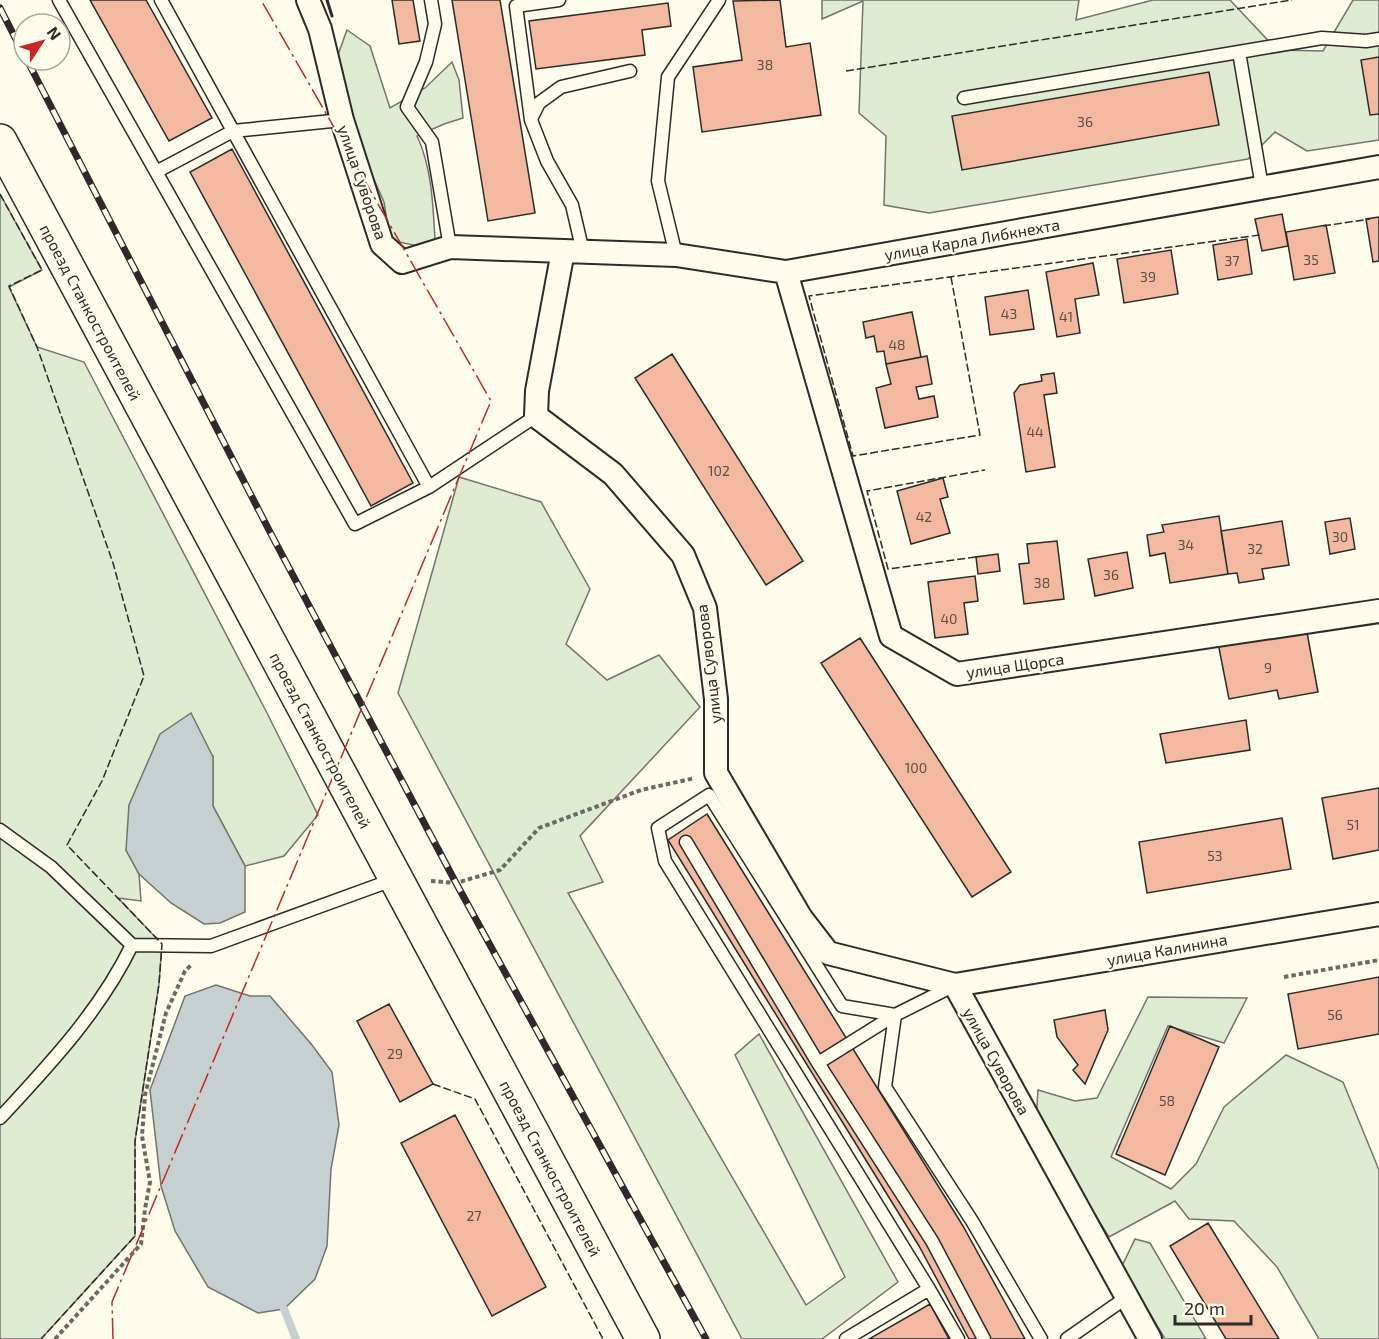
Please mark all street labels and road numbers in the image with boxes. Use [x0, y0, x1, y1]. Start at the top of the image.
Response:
street label: улица Суворова [334, 122, 392, 242]
street label: улица Карла Либкнехта [883, 214, 1061, 265]
street label: проезд Станкостроителей [36, 221, 146, 403]
street label: улица Суворова [691, 603, 726, 725]
street label: проезд Станкостроителей [266, 649, 376, 831]
street label: улица Щорса [965, 649, 1065, 682]
street label: улица Калинина [1105, 929, 1229, 970]
street label: улица Суворова [959, 1004, 1034, 1119]
street label: проезд Станкостроителей [496, 1077, 606, 1259]

